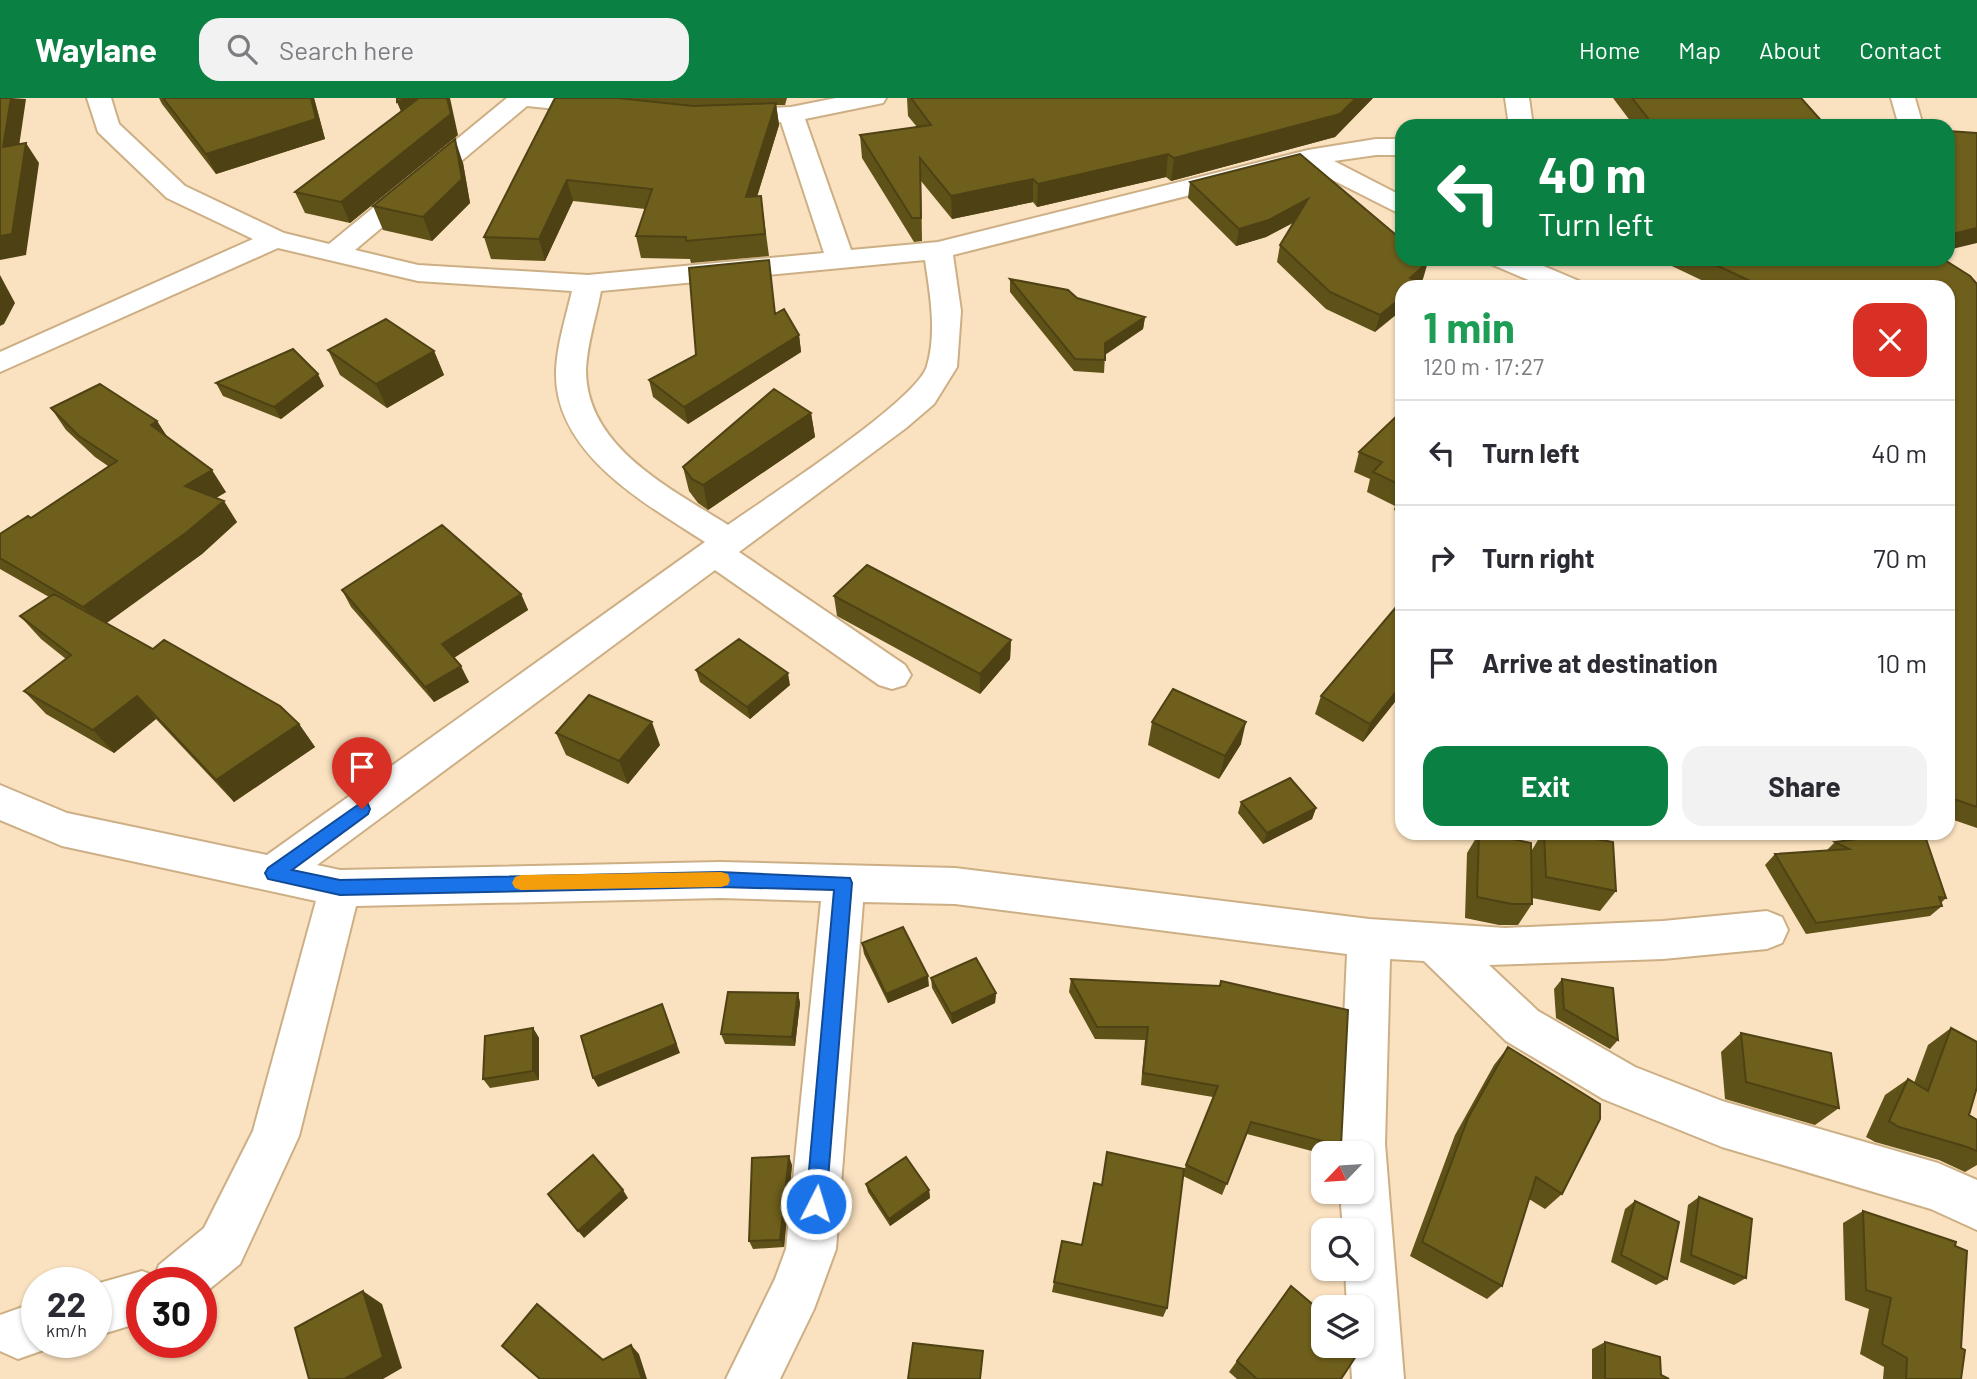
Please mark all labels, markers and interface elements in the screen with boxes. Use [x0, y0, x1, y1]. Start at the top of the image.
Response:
search box [199, 18, 689, 81]
text: Waylane [35, 29, 157, 69]
icon: search [223, 30, 261, 68]
text: Search here [279, 34, 414, 65]
text: Home [1579, 35, 1640, 64]
text: Map [1678, 35, 1721, 64]
text: About [1759, 35, 1821, 64]
text: Contact [1859, 35, 1942, 64]
text: 40 m [1538, 144, 1646, 203]
icon: left [1423, 147, 1514, 238]
text: Turn left [1538, 204, 1655, 242]
text: 1 min [1423, 301, 1515, 351]
button: close [1853, 303, 1927, 377]
text: 120 m · 17:27 [1423, 352, 1544, 380]
icon: left [1423, 434, 1461, 472]
text: Turn left [1482, 437, 1580, 468]
text: 40 m [1871, 437, 1927, 468]
icon: right [1423, 539, 1461, 577]
text: Turn right [1482, 542, 1595, 573]
text: 70 m [1873, 542, 1927, 573]
icon: arrive [1423, 644, 1461, 682]
text: Arrive at destination [1482, 647, 1718, 678]
text: 10 m [1877, 647, 1927, 678]
pin [332, 737, 392, 809]
button: Exit [1423, 746, 1668, 826]
button: Share [1682, 746, 1927, 826]
icon: arrive [343, 748, 381, 786]
north arrow [1311, 1141, 1374, 1204]
map controls [1311, 1141, 1374, 1358]
position arrow [779, 1167, 853, 1241]
button: search [1311, 1218, 1374, 1281]
speed limit sign: 30 [126, 1267, 217, 1358]
text: 22 [47, 1282, 86, 1324]
button: layers [1311, 1295, 1374, 1358]
text: km/h [46, 1319, 87, 1341]

